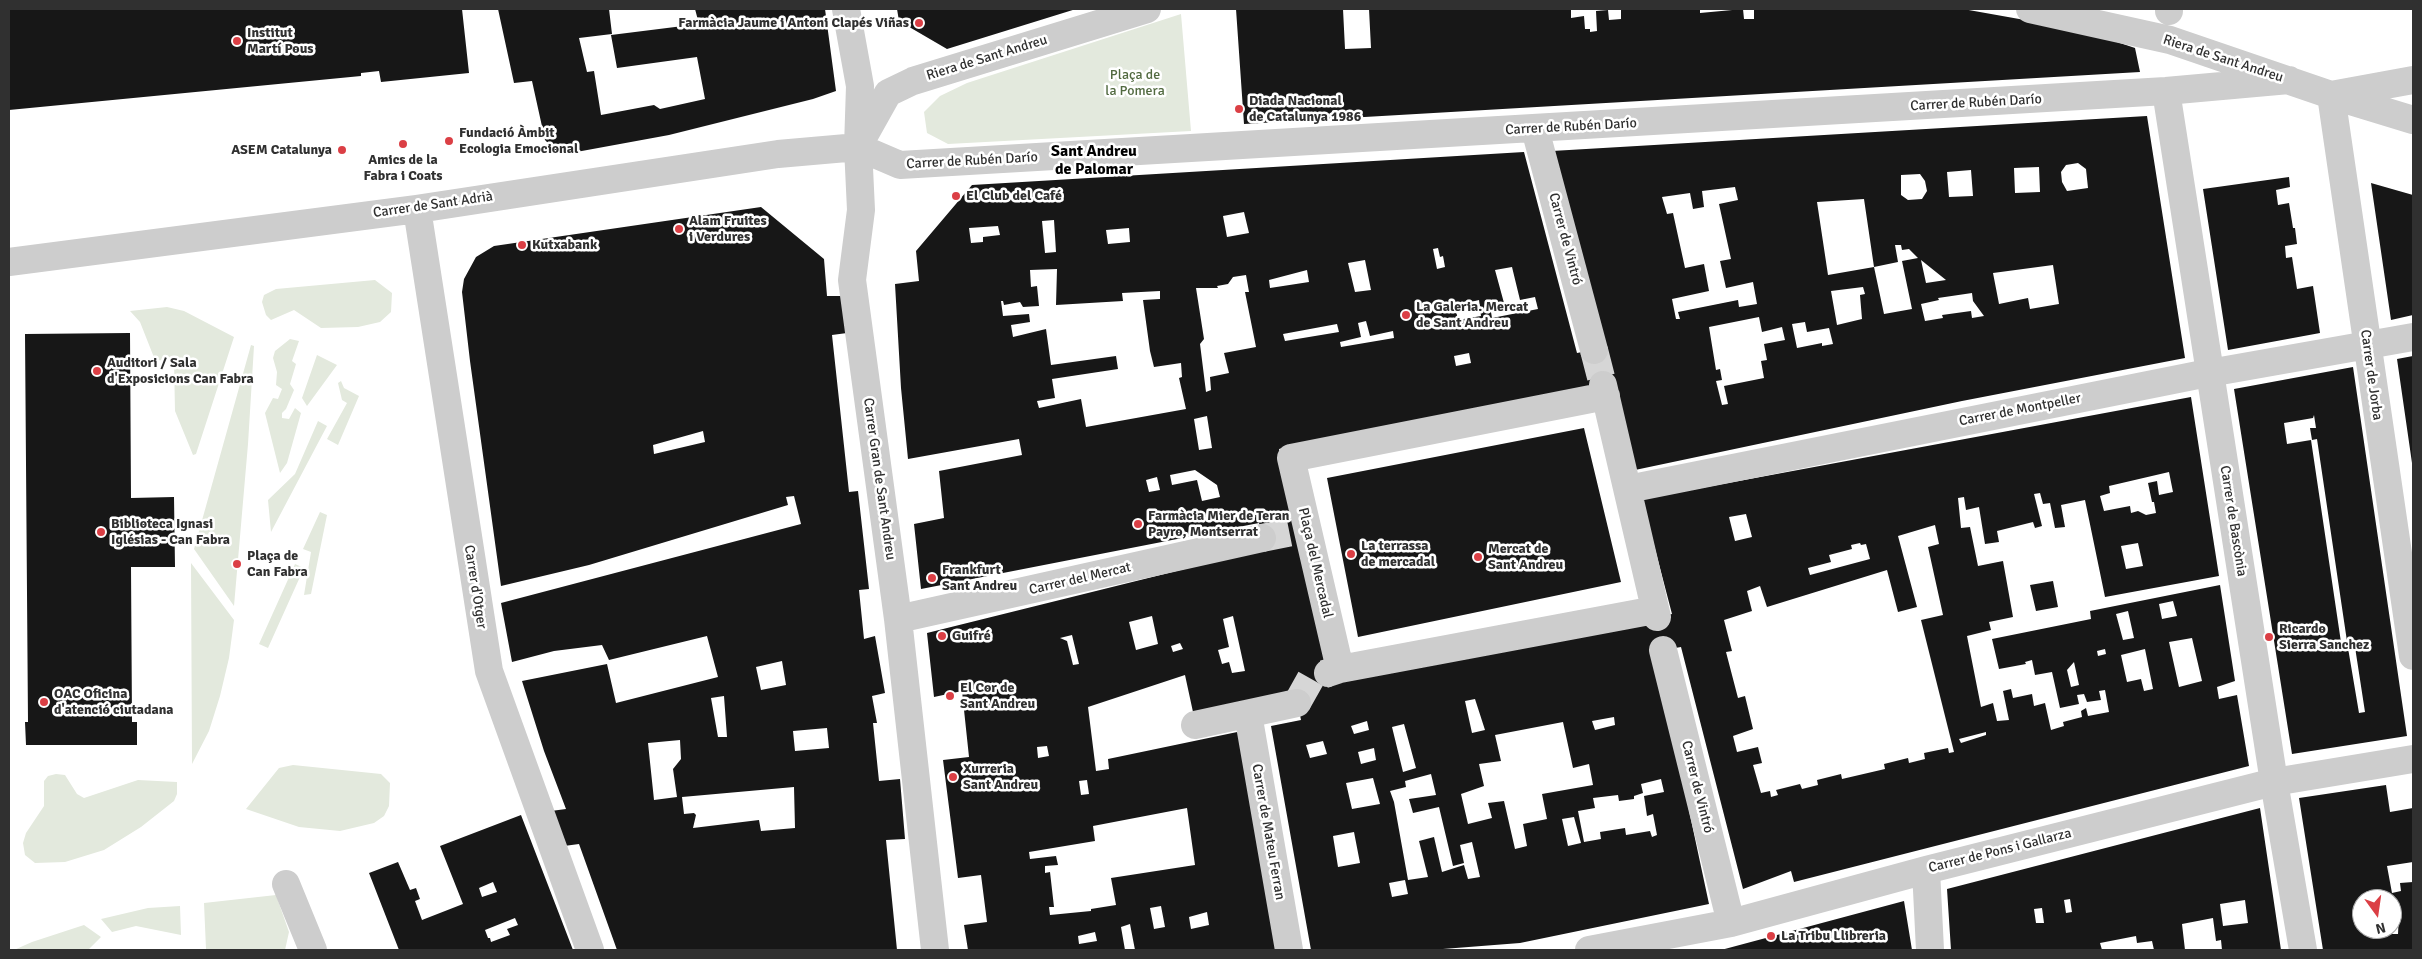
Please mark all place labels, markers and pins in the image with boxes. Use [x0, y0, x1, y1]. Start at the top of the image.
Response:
place label: Farmàcia Jaume i Antoni Clapés Viñas [678, 15, 909, 31]
marker: Farmàcia Jaume i Antoni Clapés Viñas [913, 17, 925, 29]
place label: Institut Martí Pous [247, 25, 314, 58]
marker: Institut Martí Pous [231, 35, 243, 47]
place label: Diada Nacional de Catalunya 1986 [1249, 93, 1361, 125]
marker: Diada Nacional de Catalunya 1986 [1233, 103, 1245, 115]
place label: Fundació Àmbit Ecologia Emocional [459, 125, 578, 158]
marker: Fundació Àmbit Ecologia Emocional [443, 135, 455, 147]
marker: Amics de la Fabra i Coats [397, 138, 409, 150]
place label: ASEM Catalunya [231, 142, 332, 158]
marker: ASEM Catalunya [336, 144, 348, 156]
place label: Amics de la Fabra i Coats [364, 152, 442, 184]
place label: El Club del Café [966, 188, 1062, 204]
marker: El Club del Café [950, 190, 962, 202]
place label: Alam Fruites i Verdures [689, 213, 767, 246]
marker: Alam Fruites i Verdures [673, 223, 685, 235]
place label: Kutxabank [532, 237, 597, 253]
marker: Kutxabank [516, 239, 528, 251]
place label: La Galeria. Mercat de Sant Andreu [1416, 299, 1528, 332]
marker: La Galeria. Mercat de Sant Andreu [1400, 309, 1412, 321]
place label: Auditori / Sala d'Exposicions Can Fabra [107, 355, 254, 388]
marker: Auditori / Sala d'Exposicions Can Fabra [91, 365, 103, 377]
place label: Farmàcia Mier de Teran Payro, Montserrat [1148, 508, 1289, 540]
place label: Biblioteca Ignasi Iglésias - Can Fabra [111, 516, 230, 548]
marker: Farmàcia Mier de Teran Payro, Montserrat [1132, 518, 1144, 530]
marker: Biblioteca Ignasi Iglésias - Can Fabra [95, 526, 107, 538]
place label: La terrassa de mercadal [1361, 538, 1435, 570]
place label: Mercat de Sant Andreu [1488, 541, 1563, 574]
place label: Plaça de Can Fabra [247, 548, 308, 580]
marker: La terrassa de mercadal [1345, 548, 1357, 560]
marker: Mercat de Sant Andreu [1472, 551, 1484, 563]
marker: Plaça de Can Fabra [231, 558, 243, 570]
place label: Frankfurt Sant Andreu [942, 562, 1017, 594]
marker: Frankfurt Sant Andreu [926, 572, 938, 584]
place label: Ricardo Sierra Sanchez [2279, 621, 2369, 654]
place label: Guifré [952, 628, 991, 644]
marker: Guifré [936, 630, 948, 642]
marker: Ricardo Sierra Sanchez [2263, 631, 2275, 643]
place label: El Cor de Sant Andreu [960, 680, 1035, 712]
place label: OAC Oficina d'atenció ciutadana [54, 686, 174, 719]
marker: El Cor de Sant Andreu [944, 690, 956, 702]
marker: OAC Oficina d'atenció ciutadana [38, 696, 50, 708]
place label: Xurreria Sant Andreu [963, 761, 1038, 794]
marker: Xurreria Sant Andreu [947, 771, 959, 783]
place label: La Tribu Llibreria [1781, 928, 1886, 944]
marker: La Tribu Llibreria [1765, 930, 1777, 942]

